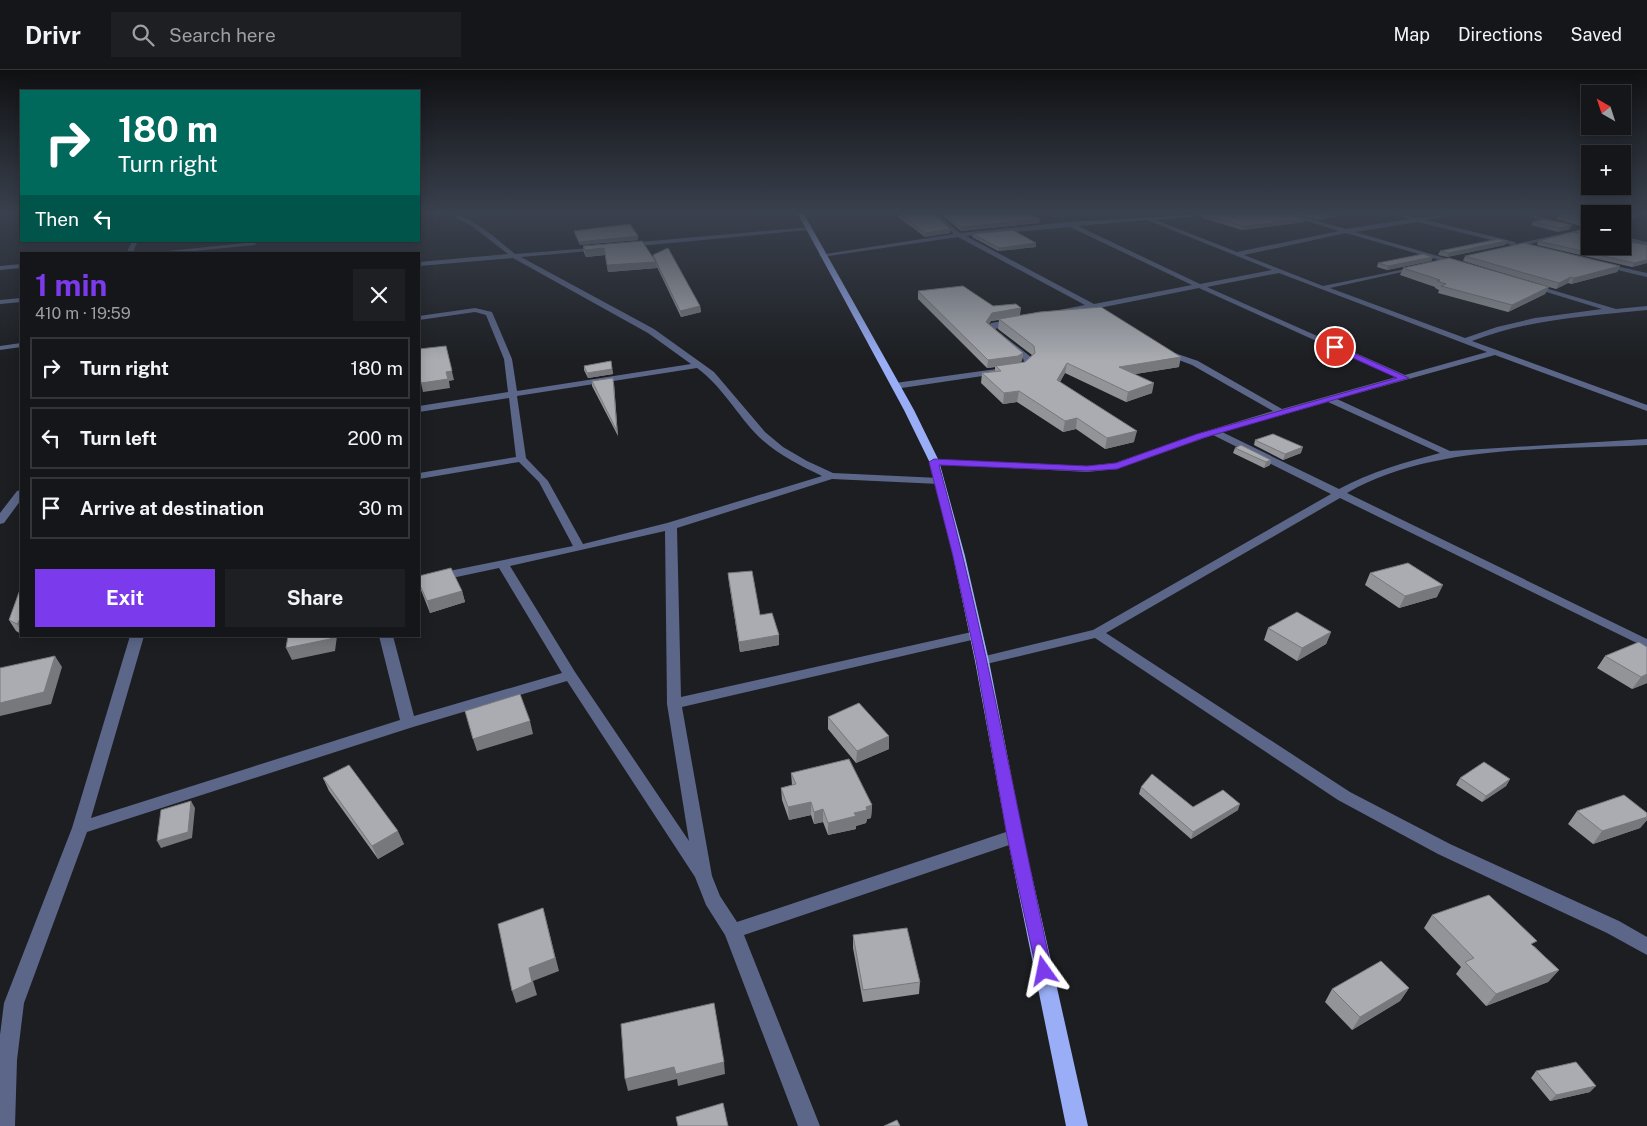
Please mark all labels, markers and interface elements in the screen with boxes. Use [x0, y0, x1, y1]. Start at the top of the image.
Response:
search box [111, 12, 461, 57]
text: Drivr [25, 21, 81, 49]
icon: search [129, 21, 157, 49]
text: Search here [169, 24, 276, 46]
text: Map [1393, 24, 1430, 45]
text: Directions [1458, 24, 1543, 45]
text: Saved [1571, 24, 1622, 45]
north arrow [1581, 85, 1631, 135]
map controls [1581, 85, 1631, 255]
text: 180 m [118, 109, 218, 150]
icon: right [35, 110, 100, 175]
button: + [1581, 145, 1631, 195]
text: Turn right [118, 151, 218, 177]
icon: left [89, 205, 117, 233]
button: − [1581, 205, 1631, 255]
text: Then [35, 208, 79, 230]
text: 1 min [35, 267, 107, 303]
button: close [353, 269, 405, 321]
text: 410 m · 19:59 [35, 304, 131, 323]
pin [1314, 326, 1356, 368]
icon: arrive [1321, 333, 1349, 361]
icon: right [37, 354, 65, 382]
text: Turn right [80, 357, 169, 379]
text: 180 m [350, 357, 403, 379]
icon: left [37, 424, 65, 452]
text: Turn left [80, 427, 157, 449]
text: 200 m [347, 427, 403, 449]
icon: arrive [37, 494, 65, 522]
text: Arrive at destination [80, 497, 264, 519]
text: 30 m [358, 497, 403, 519]
button: Exit [35, 569, 215, 627]
button: Share [225, 569, 405, 627]
position arrow [1017, 944, 1069, 996]

